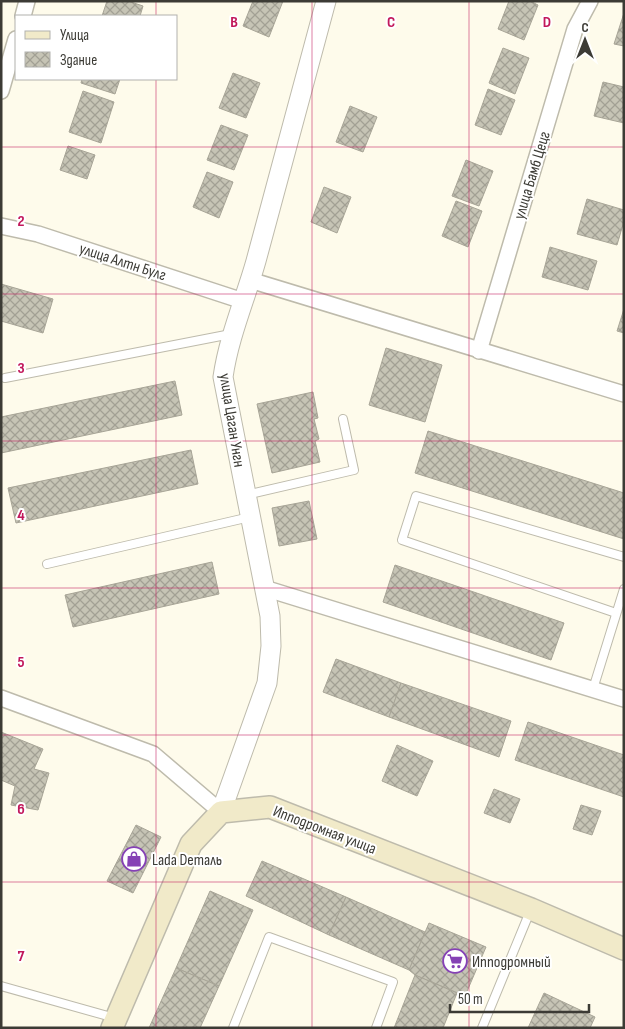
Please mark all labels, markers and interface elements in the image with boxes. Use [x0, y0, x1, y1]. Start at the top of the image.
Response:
text: B [230, 13, 238, 32]
text: C [387, 13, 395, 32]
text: D [543, 13, 551, 32]
legend [15, 15, 178, 80]
north arrow [560, 15, 610, 65]
text: С [581, 19, 589, 36]
text: Улица [60, 26, 89, 45]
text: Здание [60, 51, 97, 70]
street label: улица Бамб Цецг [510, 129, 555, 222]
text: 2 [17, 212, 25, 231]
street label: улица Алтн Булг [77, 239, 168, 285]
text: 3 [17, 359, 25, 378]
street label: улица Цаган Унгн [215, 372, 248, 469]
text: 4 [17, 506, 25, 525]
text: 5 [17, 653, 25, 672]
text: 6 [17, 800, 25, 819]
street label: Ипподромная улица [270, 802, 379, 859]
shop icon: Lada Dеталь [121, 846, 147, 872]
place label: Lada Dеталь [152, 851, 222, 870]
text: 7 [18, 947, 25, 966]
supermarket icon: Ипподромный [442, 948, 468, 974]
place label: Ипподромный [472, 953, 551, 972]
scale bar [450, 982, 589, 1014]
text: 50 m [458, 990, 483, 1009]

